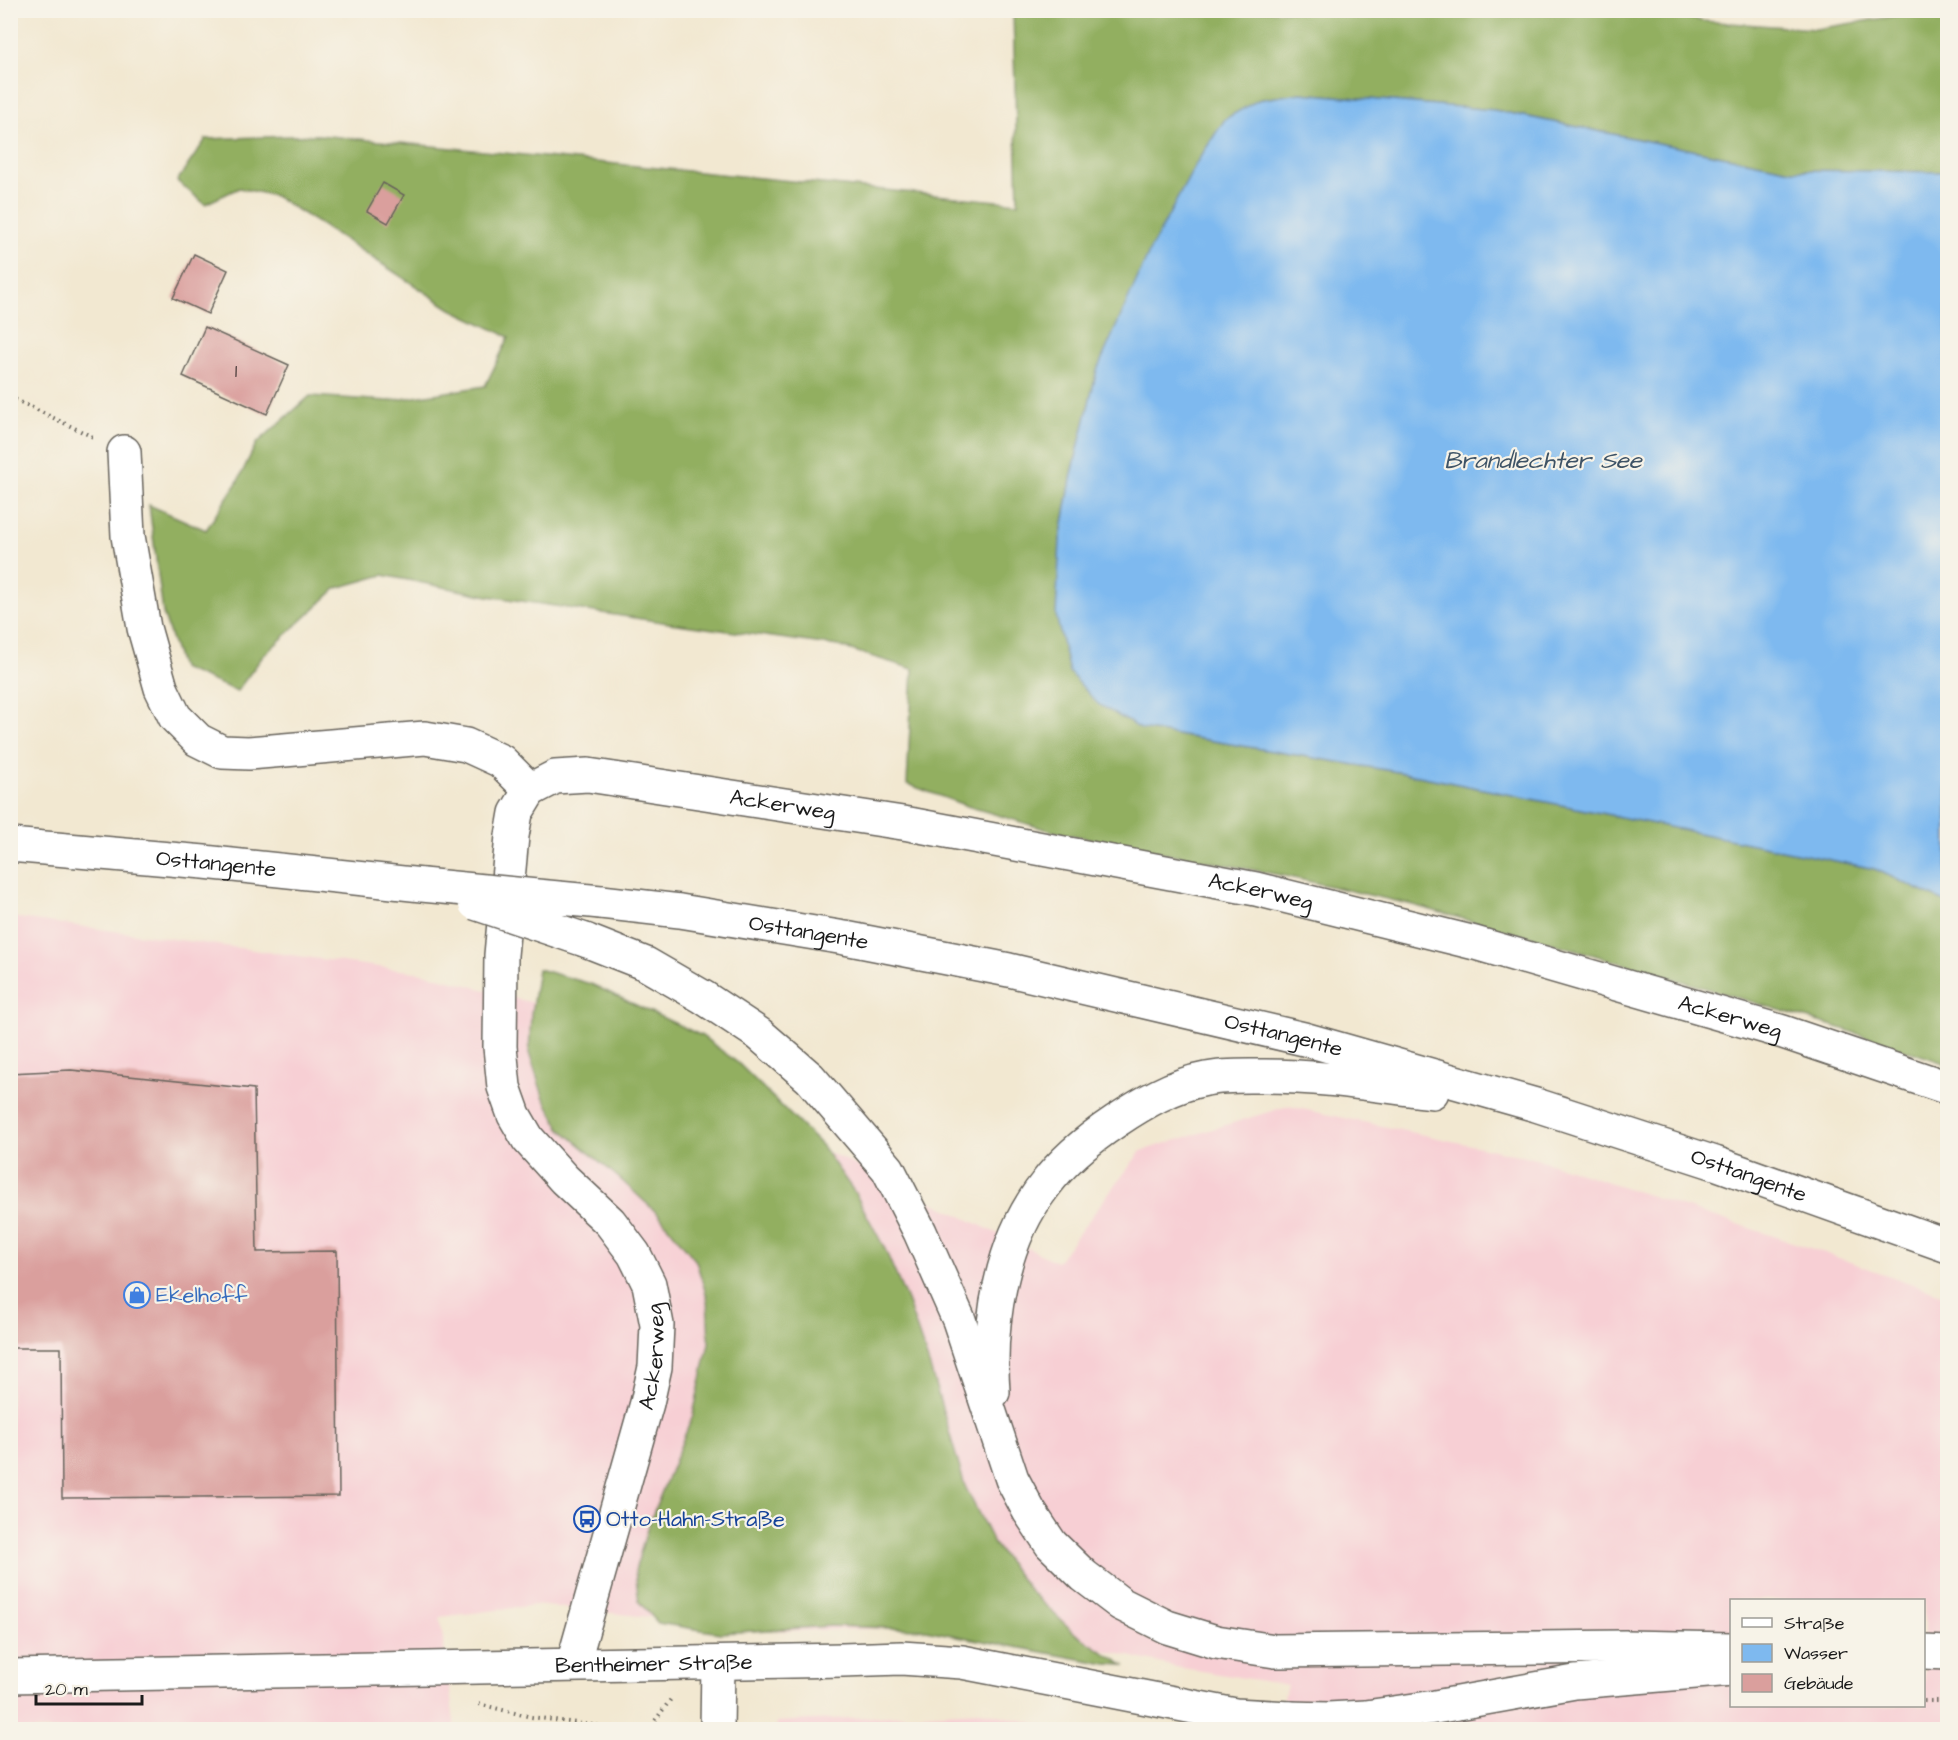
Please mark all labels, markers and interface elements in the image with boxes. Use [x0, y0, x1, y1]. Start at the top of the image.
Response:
house number: 1 [235, 357, 238, 385]
water label: Brandlechter See [1444, 444, 1643, 478]
street label: Ackerweg [728, 781, 838, 829]
street label: Osttangente [155, 842, 278, 885]
street label: Ackerweg [1206, 865, 1317, 919]
street label: Osttangente [747, 907, 871, 958]
street label: Ackerweg [1675, 987, 1786, 1047]
street label: Osttangente [1221, 1005, 1346, 1065]
street label: Osttangente [1687, 1141, 1811, 1210]
shop icon: Ekelhoff [122, 1280, 152, 1310]
place label: Ekelhoff [156, 1280, 248, 1311]
street label: Ackerweg [630, 1301, 673, 1413]
bus stop icon: Otto-Hahn-Straße [572, 1504, 602, 1534]
place label: Otto-Hahn-Straße [606, 1504, 785, 1535]
legend [1730, 1599, 1925, 1707]
text: Straße [1784, 1611, 1845, 1636]
text: Wasser [1784, 1641, 1848, 1666]
street label: Bentheimer Straße [555, 1646, 753, 1681]
scale bar [36, 1668, 142, 1706]
text: Gebäude [1784, 1671, 1854, 1696]
text: 20 m [45, 1677, 88, 1702]

